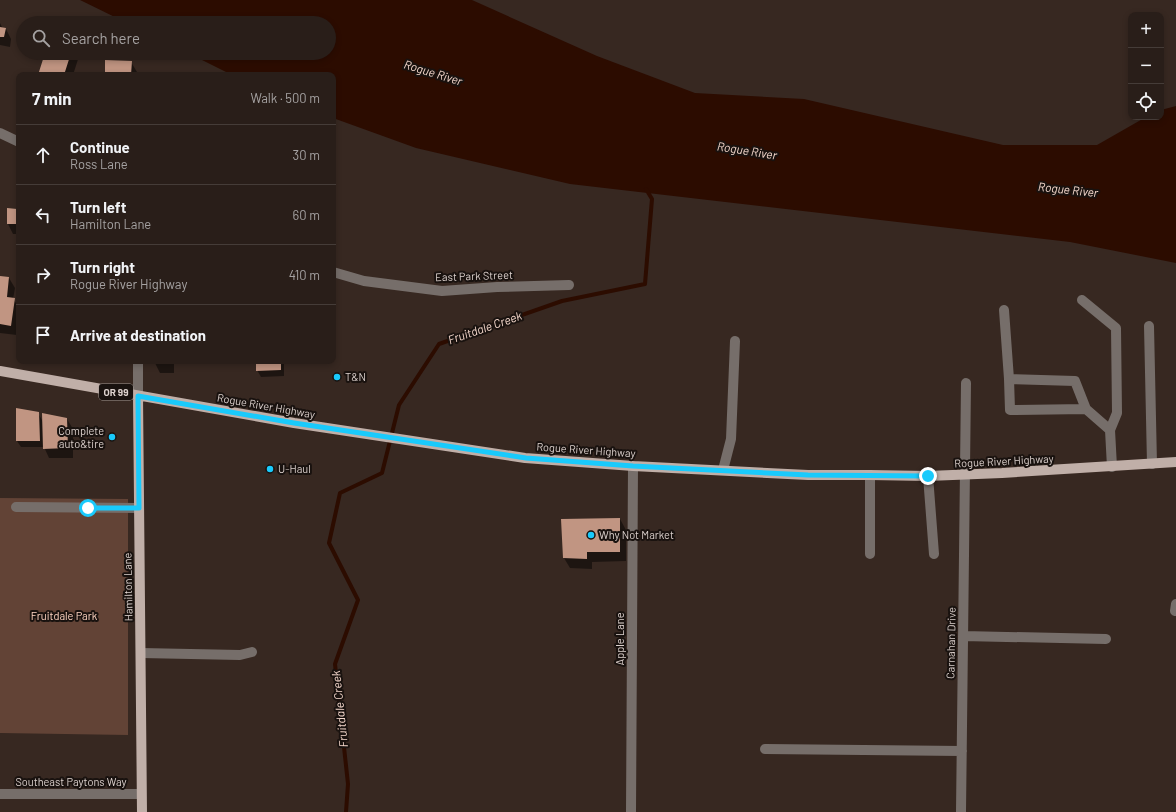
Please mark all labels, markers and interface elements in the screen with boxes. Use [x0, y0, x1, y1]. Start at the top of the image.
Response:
map controls [1128, 12, 1164, 120]
button: + [1128, 12, 1164, 48]
search box [16, 16, 336, 60]
icon: search [30, 27, 52, 49]
text: Search here [62, 29, 140, 47]
button: − [1128, 48, 1164, 84]
water label: Rogue River [402, 57, 465, 88]
button: locate [1128, 84, 1164, 120]
text: 7 min [32, 88, 72, 108]
text: Walk · 500 m [250, 90, 320, 106]
text: Continue [70, 138, 130, 156]
water label: Rogue River [716, 138, 779, 162]
icon: ahead [32, 144, 54, 166]
text: 30 m [293, 147, 320, 163]
text: Ross Lane [70, 156, 128, 172]
water label: Rogue River [1037, 179, 1100, 199]
text: Turn left [70, 198, 126, 216]
icon: left [32, 204, 54, 226]
text: 60 m [293, 207, 320, 223]
text: Hamilton Lane [70, 216, 151, 232]
text: Turn right [70, 258, 135, 276]
icon: right [32, 264, 54, 286]
text: 410 m [289, 267, 320, 283]
street label: East Park Street [435, 268, 513, 283]
text: Rogue River Highway [70, 276, 187, 292]
water label: Fruitdale Creek [446, 308, 524, 346]
icon: arrive [32, 324, 54, 346]
text: Arrive at destination [70, 326, 206, 344]
place label: T&N [345, 370, 366, 383]
marker: T&N [332, 372, 342, 382]
road number: OR 99 [99, 384, 133, 400]
street label: Rogue River Highway [216, 390, 316, 421]
place label: Complete auto&tire [58, 424, 104, 450]
marker: Complete auto&tire [107, 432, 117, 442]
street label: Rogue River Highway [536, 440, 636, 459]
street label: Rogue River Highway [954, 451, 1054, 470]
place label: U-Haul [278, 462, 311, 475]
marker: U-Haul [265, 464, 275, 474]
route end [919, 467, 937, 485]
route start [79, 499, 97, 517]
place label: Why Not Market [599, 528, 674, 541]
marker: Why Not Market [586, 530, 596, 540]
street label: Hamilton Lane [120, 552, 135, 622]
street label: Carnahan Drive [943, 607, 958, 679]
park label: Fruitdale Park [31, 609, 98, 622]
street label: Apple Lane [613, 612, 626, 666]
water label: Fruitdale Creek [328, 670, 350, 748]
street label: Southeast Paytons Way [15, 775, 127, 788]

